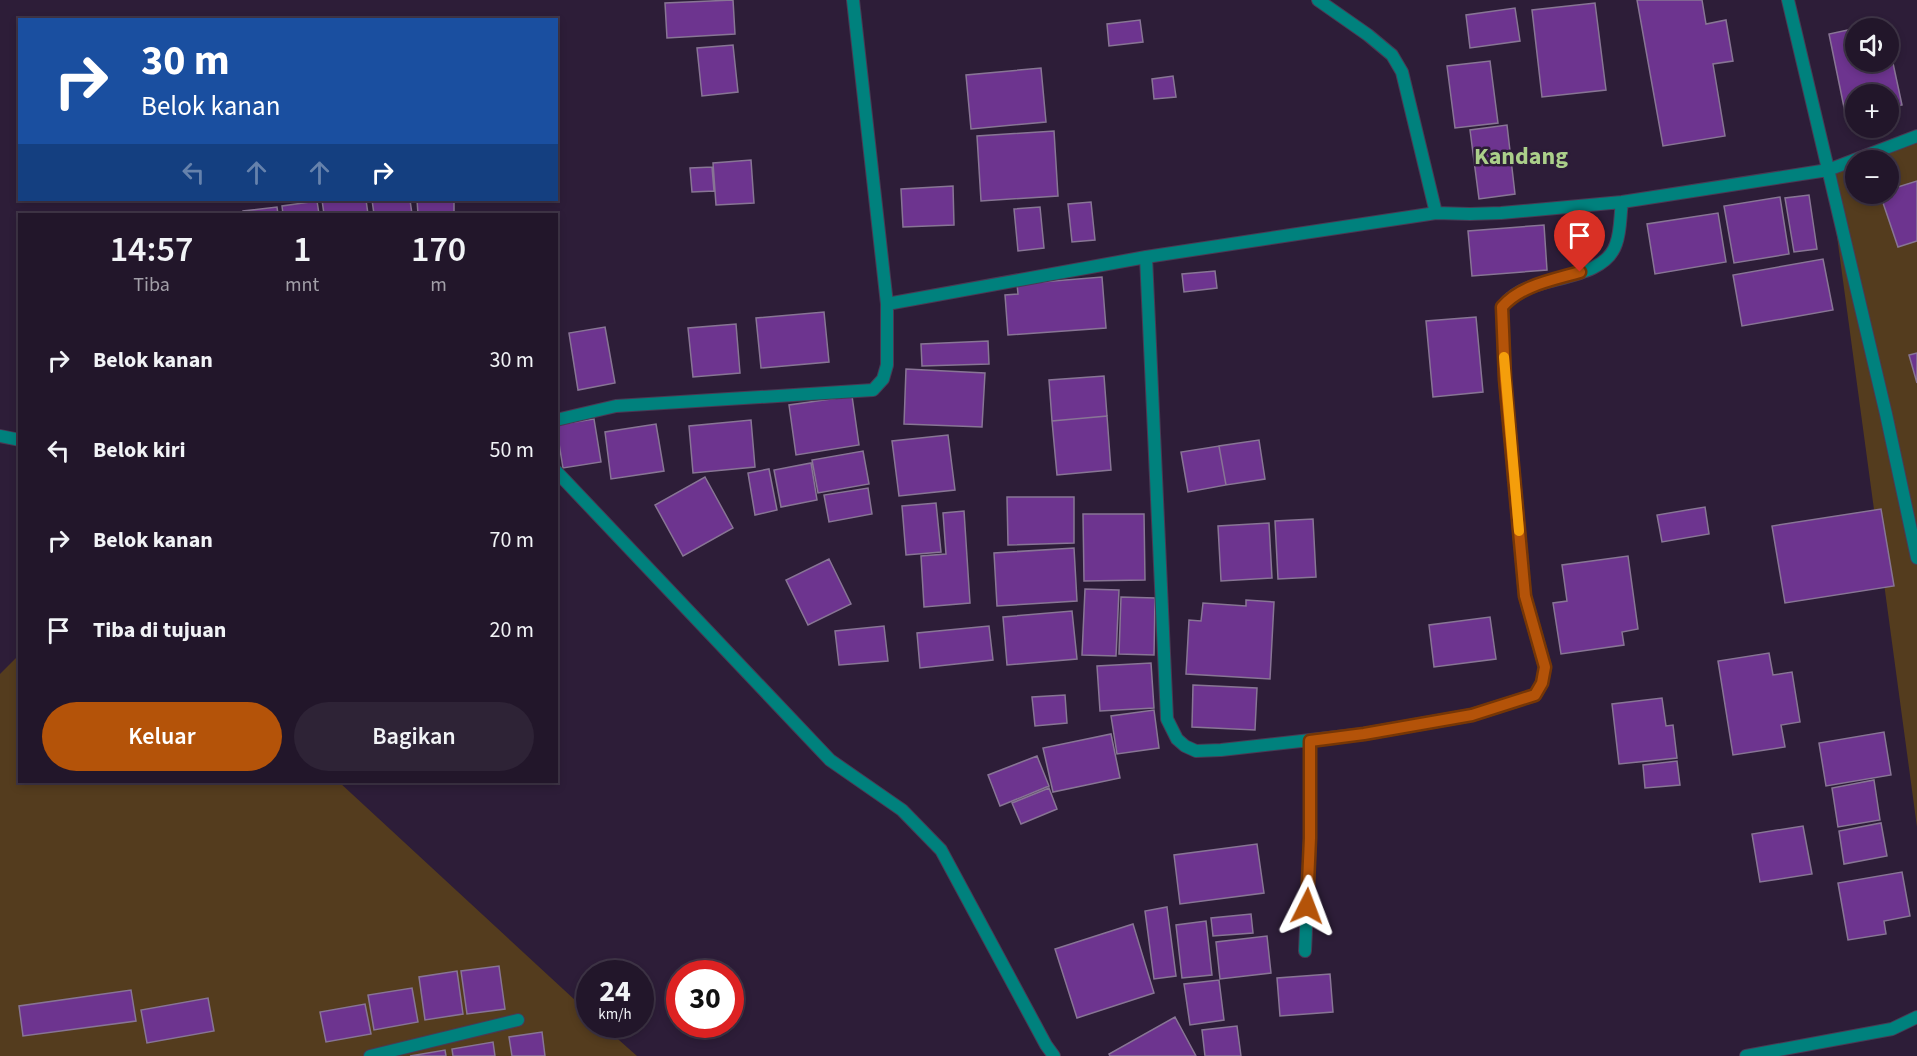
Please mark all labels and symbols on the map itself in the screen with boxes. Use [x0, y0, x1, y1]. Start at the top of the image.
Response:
district label: Kandang [1474, 139, 1568, 174]
pin [1554, 210, 1605, 272]
position arrow [1275, 874, 1339, 938]
speed limit sign: 30 [666, 960, 744, 1038]

